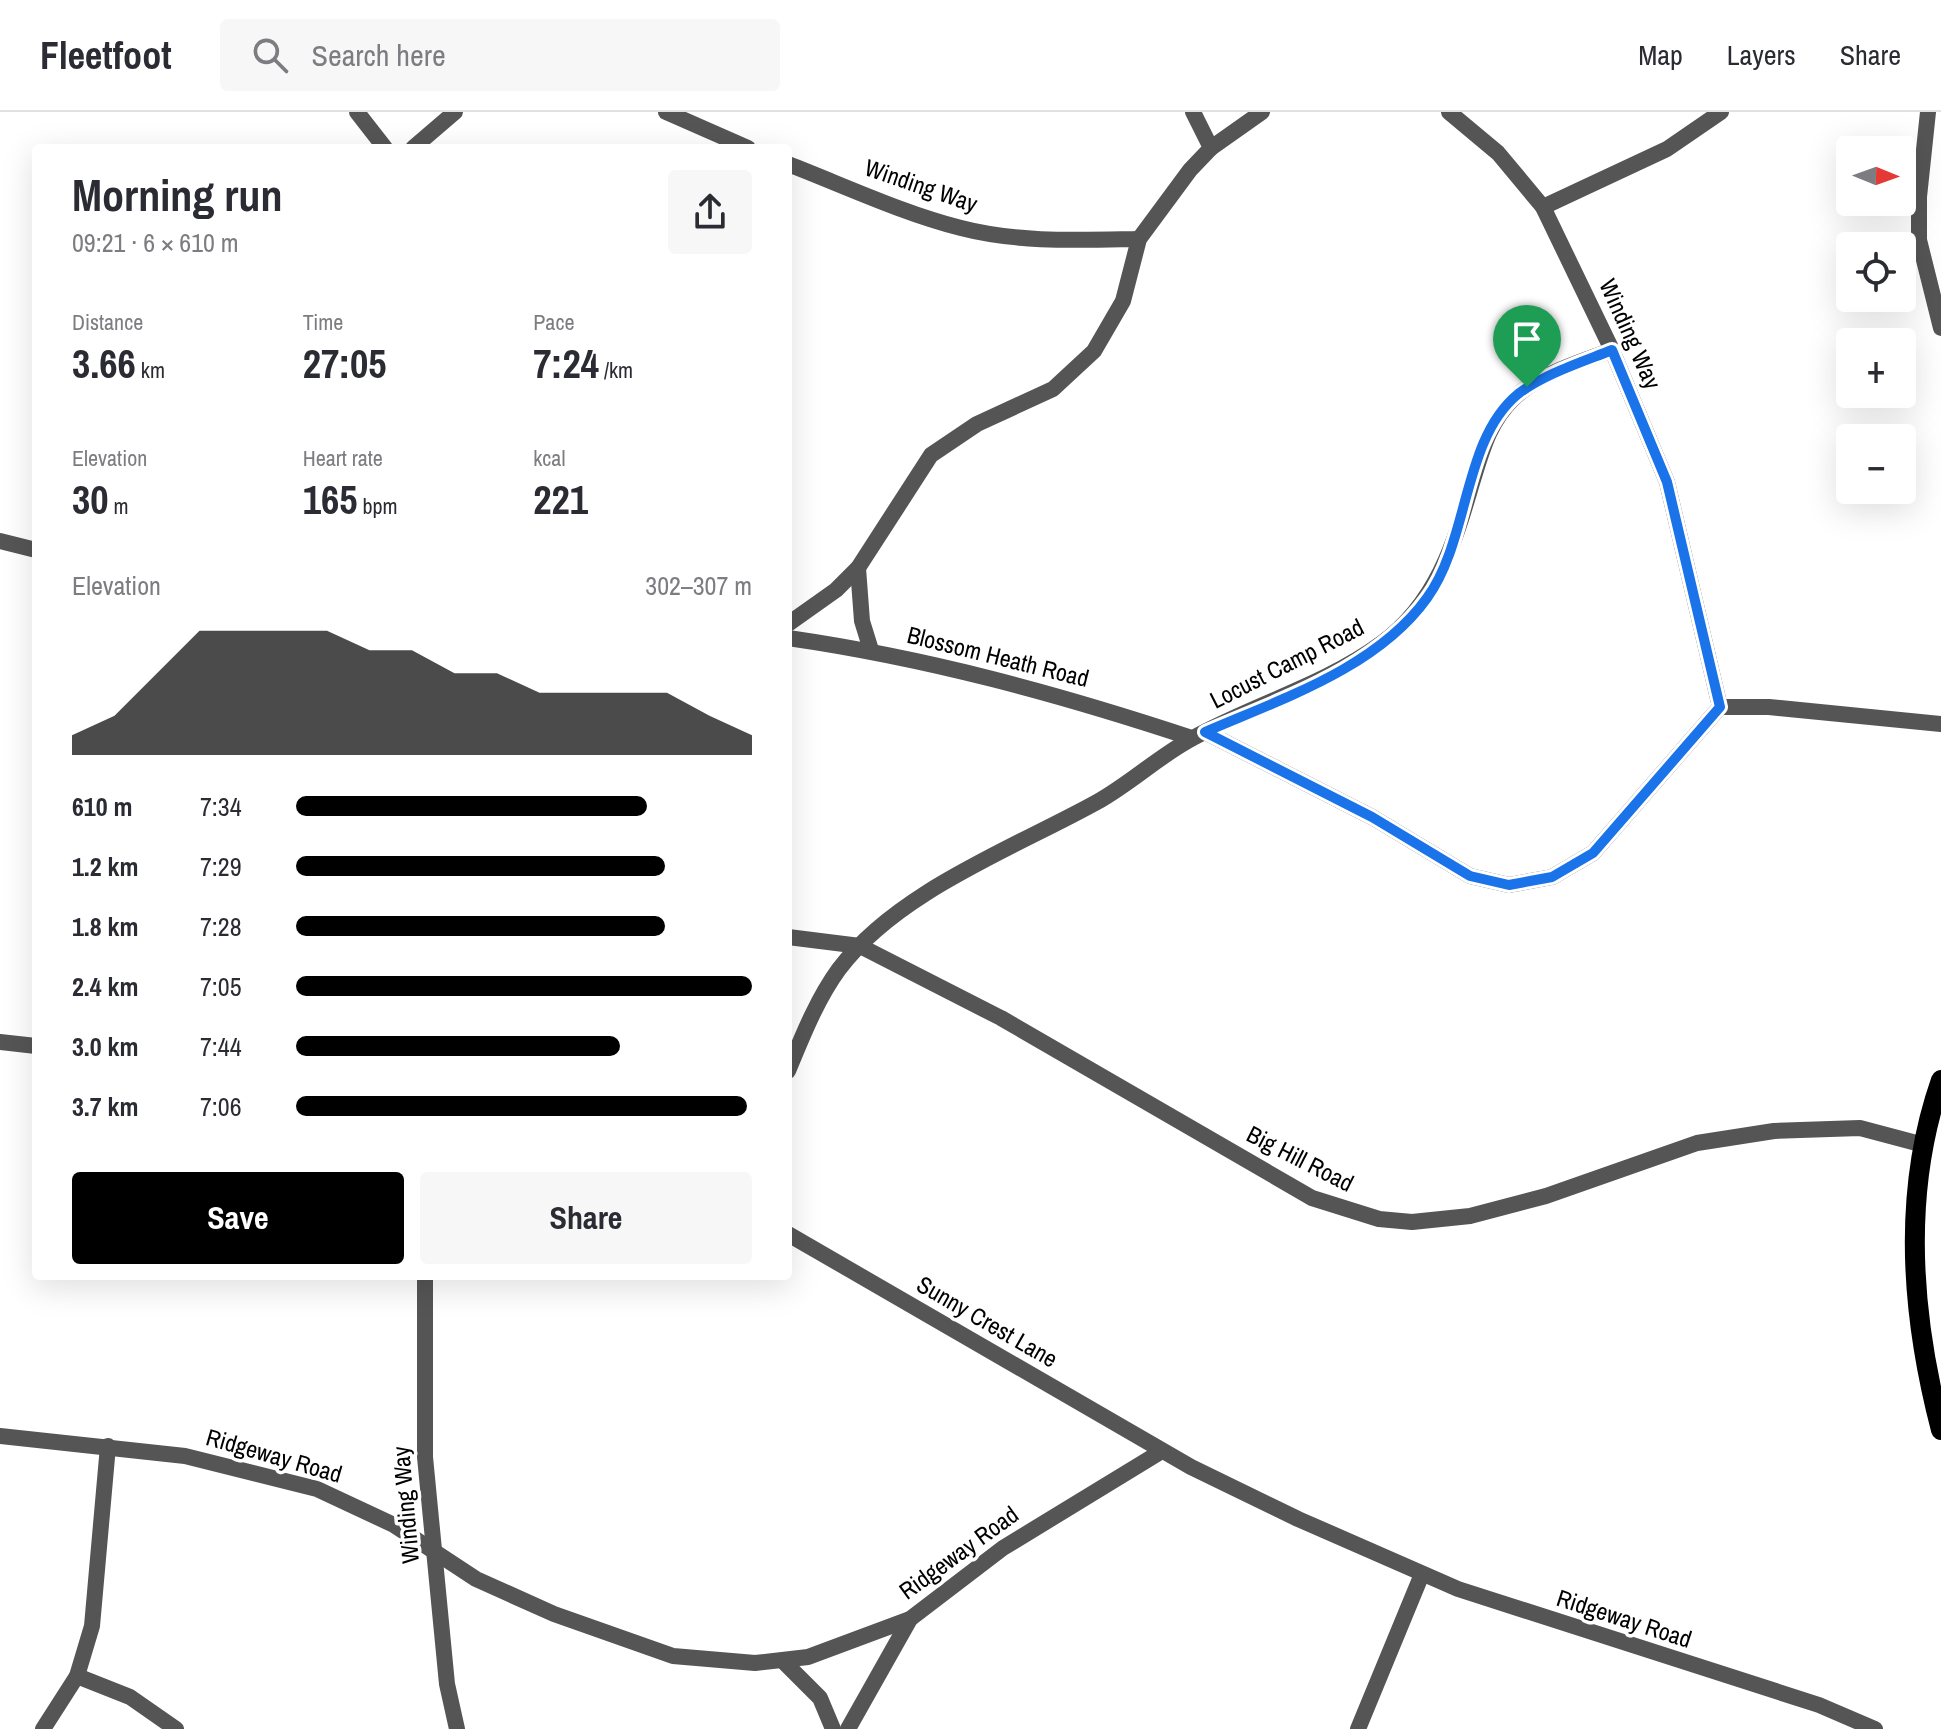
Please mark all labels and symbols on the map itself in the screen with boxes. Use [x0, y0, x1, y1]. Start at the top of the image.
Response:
north arrow [1836, 136, 1916, 216]
street label: Winding Way [861, 151, 982, 219]
street label: Winding Way [1592, 273, 1669, 394]
pin [1493, 305, 1561, 387]
street label: Locust Camp Road [1204, 611, 1369, 716]
street label: Blossom Heath Road [904, 618, 1092, 694]
street label: Big Hill Road [1242, 1118, 1359, 1199]
street label: Sunny Crest Lane [911, 1268, 1064, 1374]
street label: Ridgeway Road [203, 1420, 346, 1490]
street label: Winding Way [384, 1445, 426, 1565]
street label: Ridgeway Road [892, 1498, 1024, 1606]
street label: Ridgeway Road [1553, 1581, 1696, 1655]

